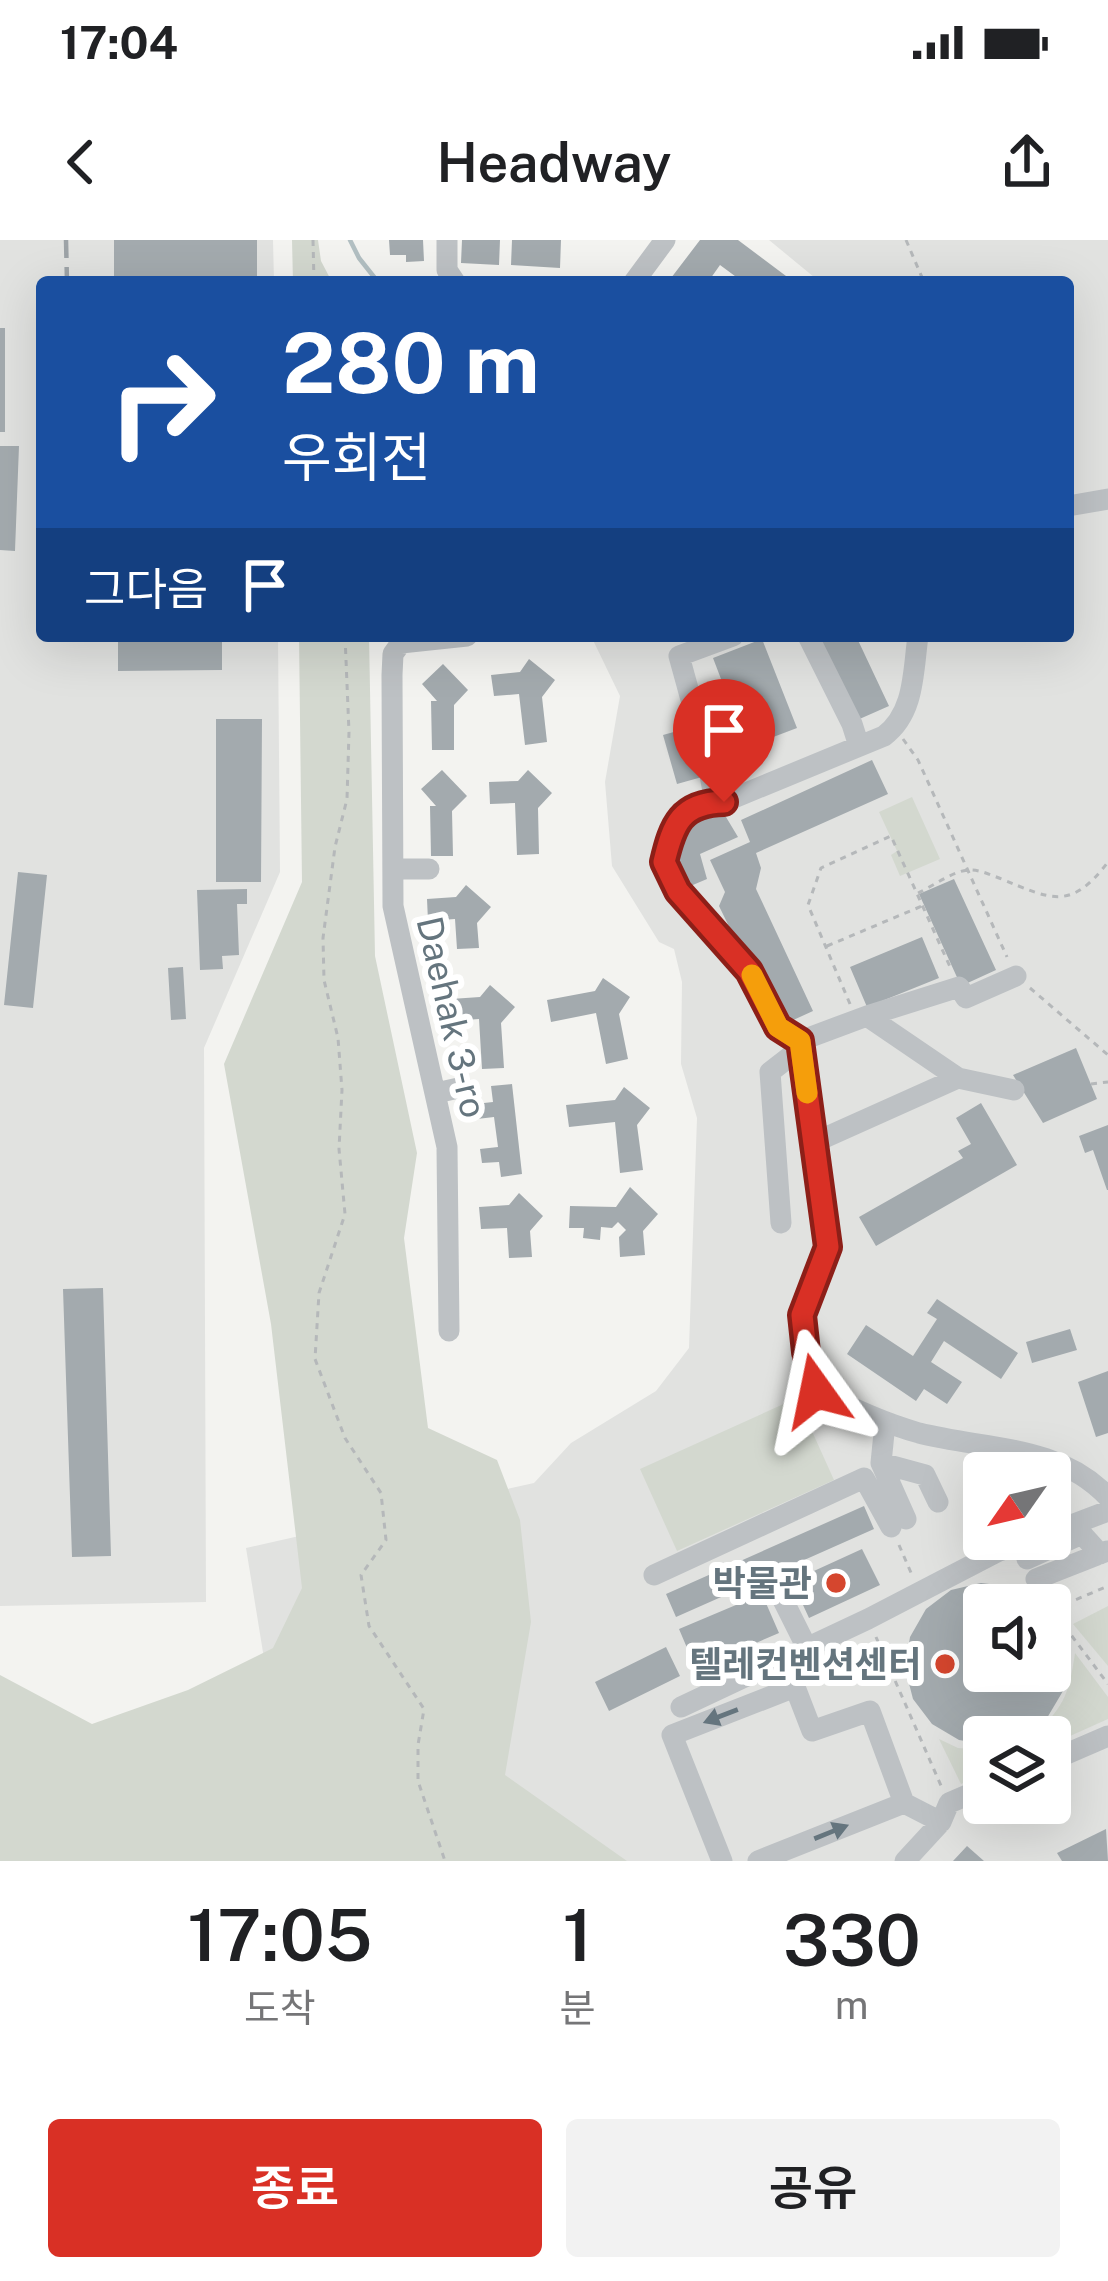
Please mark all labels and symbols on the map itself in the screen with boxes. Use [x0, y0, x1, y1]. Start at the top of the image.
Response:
pin [673, 679, 775, 802]
street label: Daehak 3-ro [408, 912, 496, 1122]
position arrow [753, 1328, 879, 1454]
north arrow [963, 1452, 1071, 1560]
place label: 박물관 [713, 1562, 812, 1604]
marker: 박물관 [823, 1570, 849, 1596]
place label: 텔레컨벤션센터 [689, 1643, 921, 1685]
marker: 텔레컨벤션센터 [932, 1651, 958, 1677]
one-way arrow [703, 1707, 739, 1726]
one-way arrow [813, 1822, 849, 1841]

